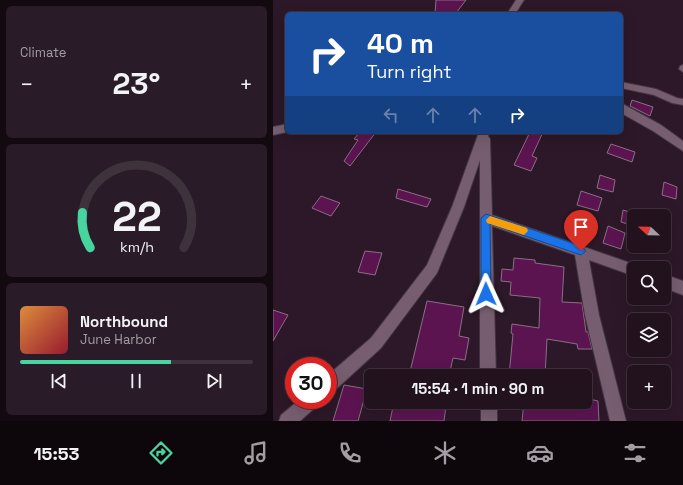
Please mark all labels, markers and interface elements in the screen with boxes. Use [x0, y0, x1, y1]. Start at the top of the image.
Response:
text: 40 m [367, 25, 434, 61]
icon: right [301, 28, 353, 80]
text: Climate [20, 44, 66, 61]
text: Turn right [367, 60, 451, 83]
text: 23° [113, 64, 160, 103]
text: − [20, 70, 34, 98]
text: + [239, 70, 253, 98]
icon: left [380, 104, 402, 126]
icon: ahead [422, 104, 444, 126]
icon: ahead [464, 104, 486, 126]
icon: right [506, 104, 528, 126]
text: 22 [112, 190, 161, 243]
north arrow [627, 209, 671, 253]
map controls [627, 209, 671, 409]
pin [564, 210, 598, 251]
icon: arrive [570, 216, 592, 238]
text: km/h [119, 238, 154, 256]
button: search [627, 261, 671, 305]
position arrow [465, 273, 507, 315]
text: Northbound [80, 312, 168, 331]
button: layers [627, 313, 671, 357]
text: June Harbor [80, 331, 157, 348]
speed limit sign: 30 [285, 357, 337, 409]
button: + [627, 365, 671, 409]
icon: previous [48, 370, 70, 392]
icon: pause [125, 370, 147, 392]
icon: next [203, 370, 225, 392]
text: 15:54 · 1 min · 90 m [412, 379, 544, 398]
icon: directions [147, 439, 175, 467]
icon: music [242, 439, 270, 467]
icon: phone [336, 439, 364, 467]
icon: climate [431, 439, 459, 467]
icon: car [526, 439, 554, 467]
icon: filters [621, 439, 649, 467]
text: 15:53 [33, 442, 80, 465]

